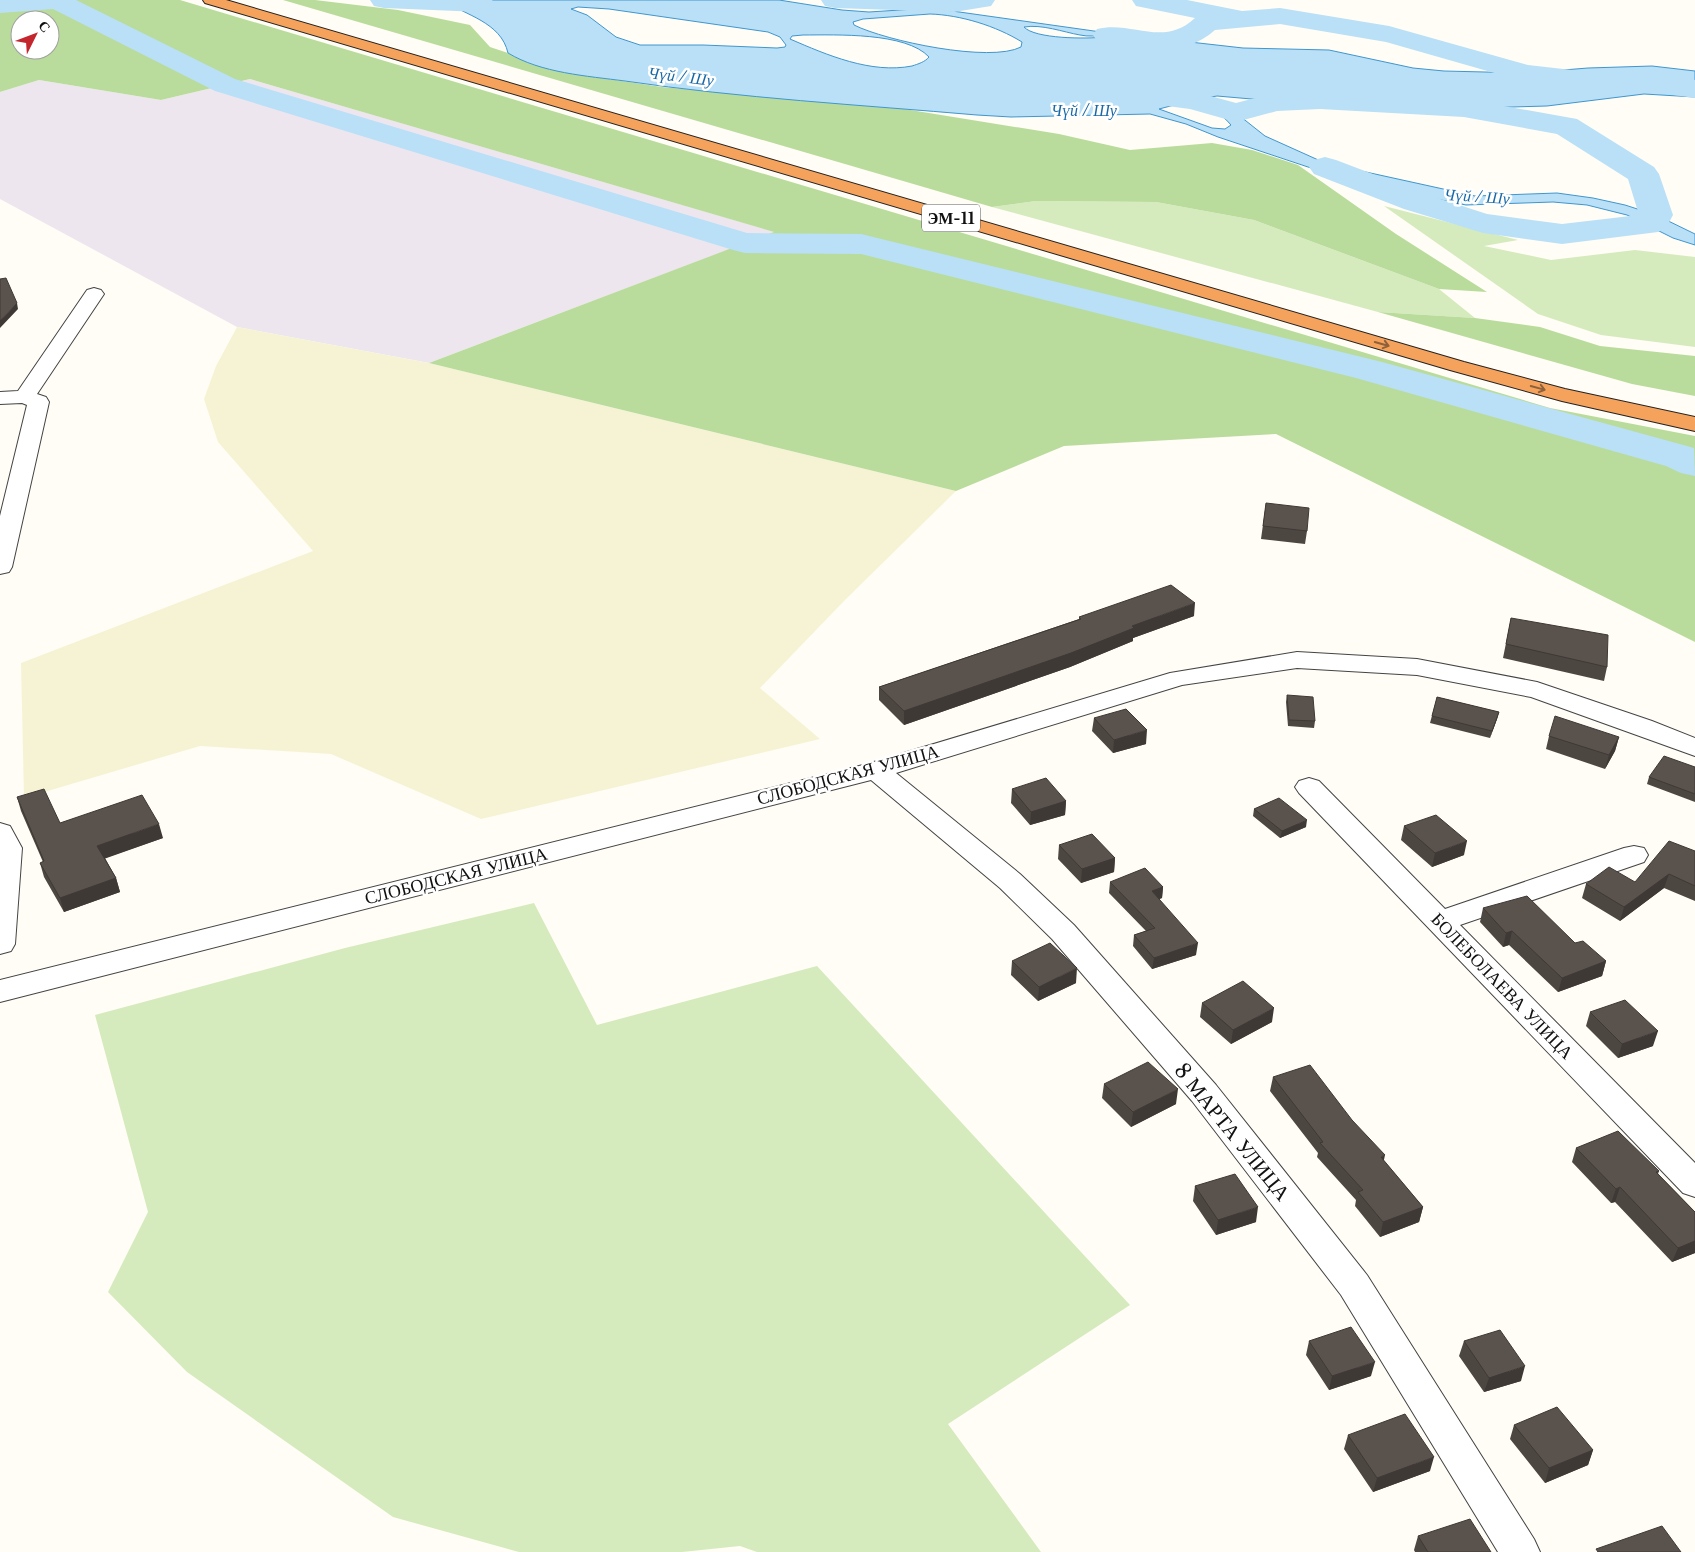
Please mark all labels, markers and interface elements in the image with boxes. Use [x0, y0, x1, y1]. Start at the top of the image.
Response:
north arrow [10, 10, 60, 60]
text: С [35, 17, 55, 36]
water label: Чүй / Шу [647, 62, 716, 90]
water label: Чүй / Шу [1051, 100, 1118, 120]
water label: Чүй / Шу [1443, 184, 1511, 208]
road number: ЭМ-11 [922, 204, 980, 232]
one-way arrow [1373, 340, 1389, 350]
one-way arrow [1529, 384, 1545, 393]
street label: СЛОБОДСКАЯ УЛИЦА [755, 740, 941, 810]
street label: СЛОБОДСКАЯ УЛИЦА [362, 843, 550, 909]
street label: БОЛЕБОЛАЕВА УЛИЦА [1426, 908, 1578, 1064]
street label: 8 МАРТА УЛИЦА [1168, 1058, 1296, 1207]

